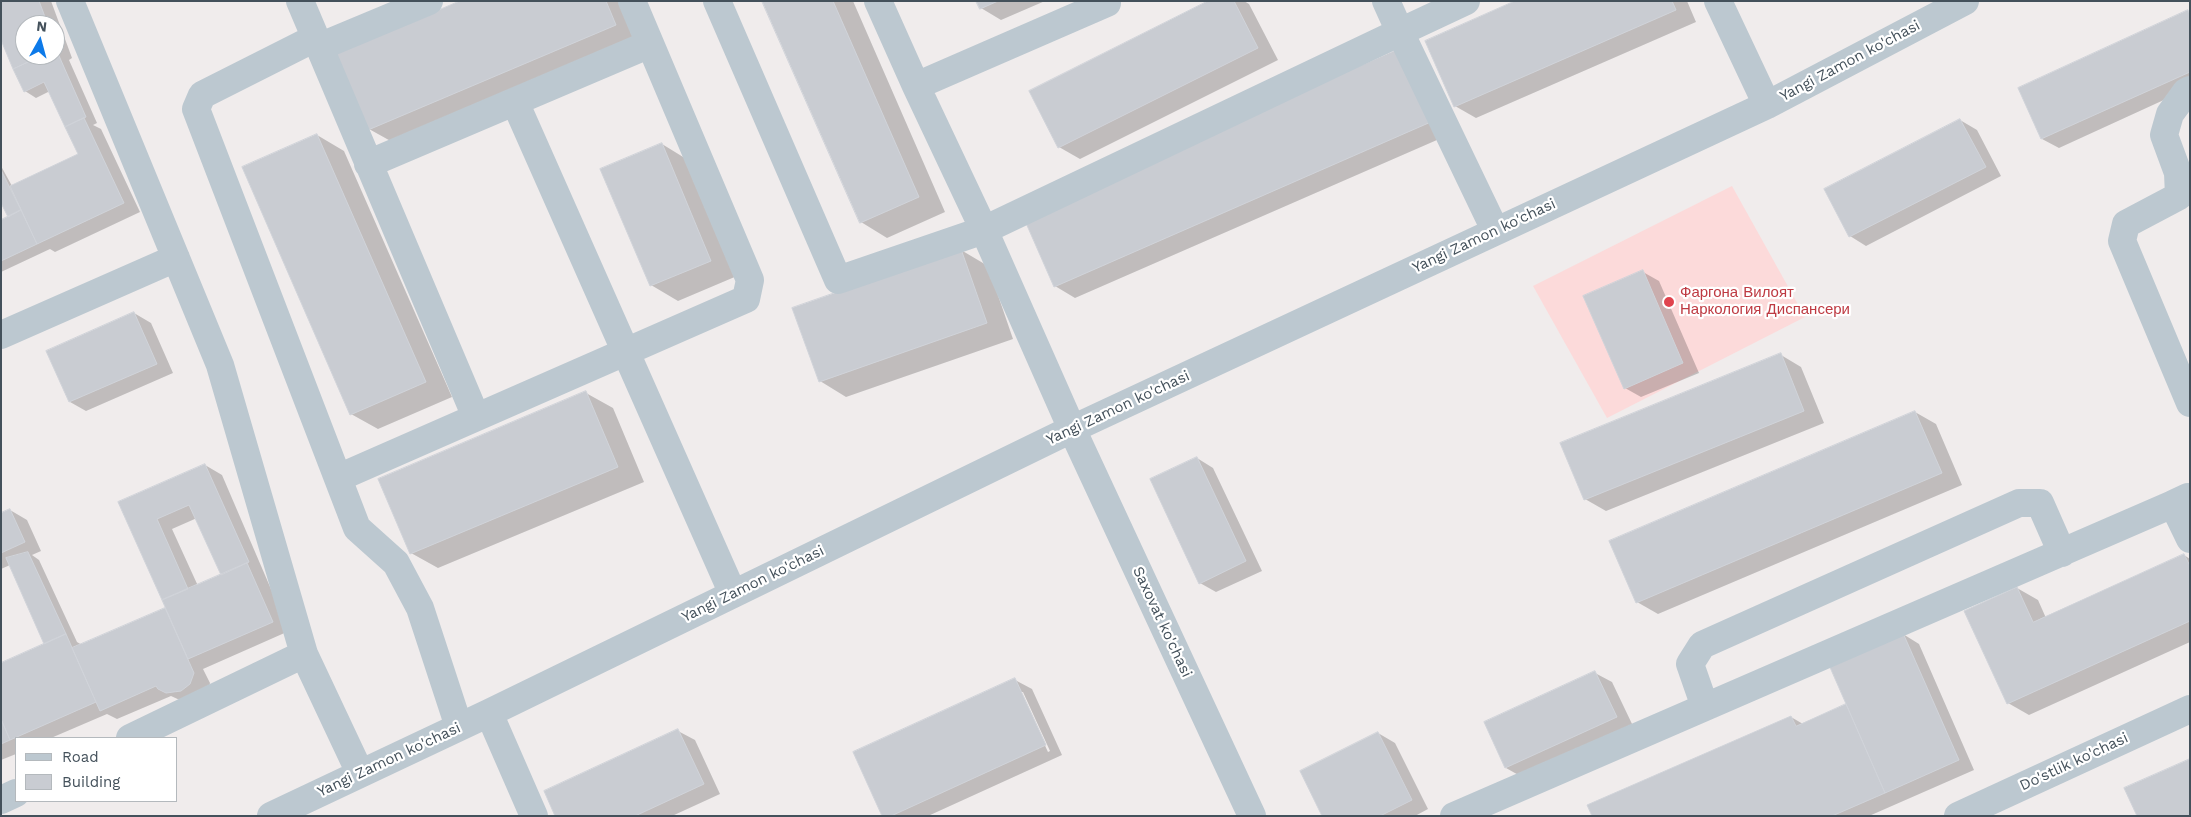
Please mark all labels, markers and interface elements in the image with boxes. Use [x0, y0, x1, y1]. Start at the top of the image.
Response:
north arrow [15, 15, 65, 65]
street label: Yangi Zamon ko'chasi [1777, 16, 1923, 106]
text: N [36, 18, 48, 35]
street label: Yangi Zamon ko'chasi [1410, 195, 1558, 277]
place label: Фаргона Вилоят Наркология Диспансери [1680, 284, 1850, 319]
marker: Фаргона Вилоят Наркология Диспансери [1662, 295, 1676, 309]
street label: Yangi Zamon ko'chasi [1044, 367, 1192, 449]
street label: Yangi Zamon ko'chasi [679, 542, 827, 626]
street label: Saxovat ko'chasi [1128, 564, 1196, 680]
street label: Yangi Zamon ko'chasi [315, 719, 463, 801]
street label: Do'stlik ko'chasi [2017, 729, 2131, 795]
legend [15, 737, 178, 802]
text: Road [62, 748, 99, 766]
text: Building [62, 773, 120, 791]

